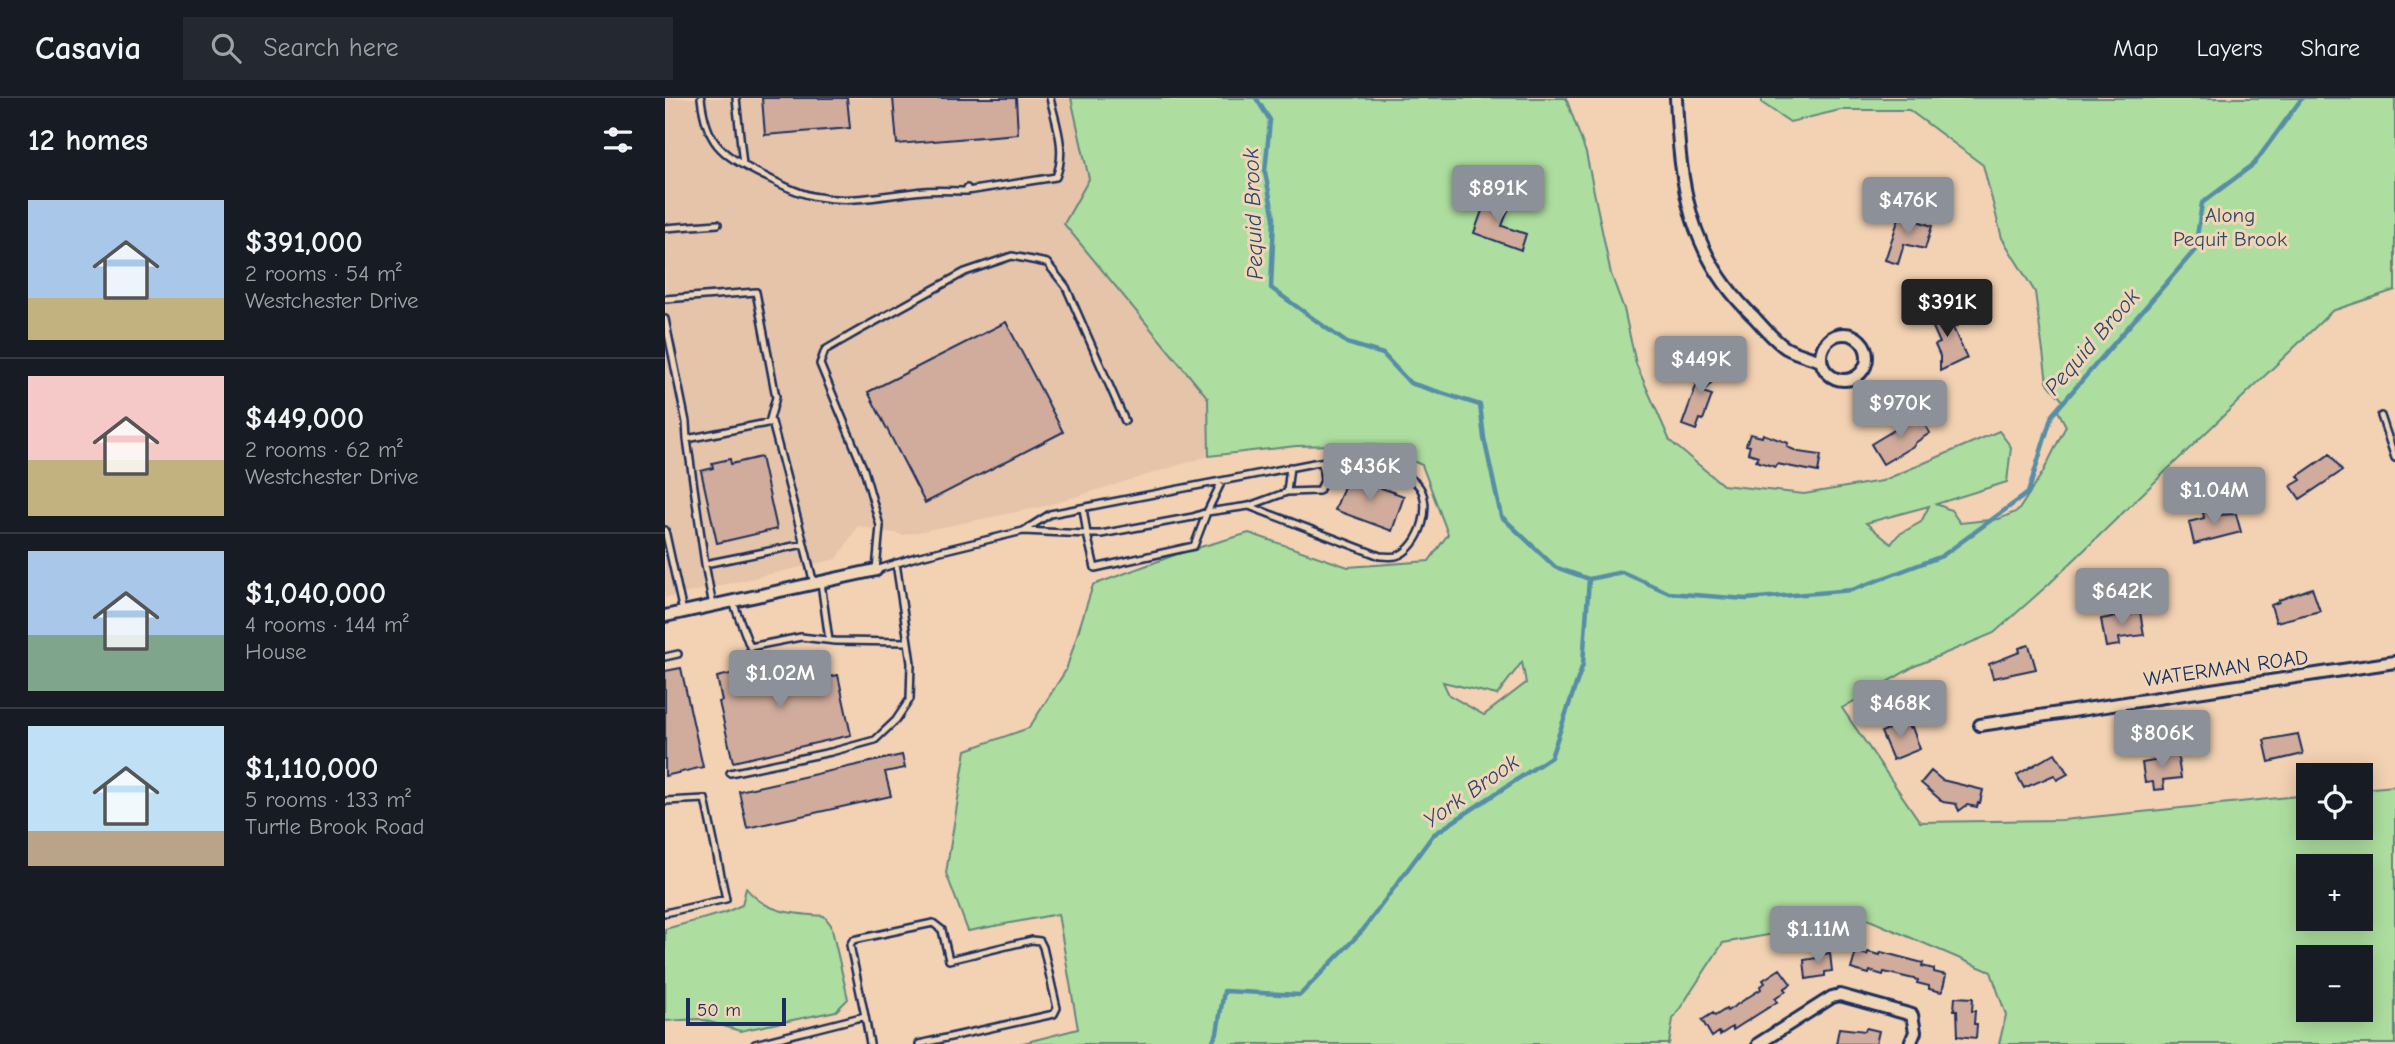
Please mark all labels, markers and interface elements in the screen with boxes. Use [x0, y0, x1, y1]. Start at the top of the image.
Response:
search box [183, 17, 673, 80]
text: Casavia [35, 29, 141, 67]
icon: search [207, 29, 245, 67]
text: Search here [263, 33, 399, 63]
text: Map [2113, 34, 2159, 62]
text: Layers [2197, 34, 2262, 62]
text: Share [2300, 34, 2360, 62]
icon: filters [599, 121, 637, 159]
text: 12 homes [28, 123, 148, 158]
water label: Pequid Brook [1237, 147, 1269, 280]
pin: $891K [1449, 166, 1547, 225]
text: $891K [1468, 174, 1528, 201]
pin: $476K [1859, 178, 1957, 237]
text: $476K [1879, 186, 1938, 213]
park label: Along Pequit Brook [2173, 203, 2287, 251]
text: $391,000 [245, 225, 363, 260]
icon: home [84, 228, 168, 312]
text: 2 rooms · 54 m² [245, 260, 402, 287]
pin: $391K [1898, 280, 1996, 339]
water label: Pequid Brook [2039, 283, 2146, 401]
text: Westchester Drive [245, 287, 419, 314]
text: $391K [1917, 288, 1977, 315]
pin: $449K [1652, 336, 1750, 396]
text: $449K [1671, 345, 1731, 372]
pin: $970K [1851, 380, 1949, 440]
text: $970K [1869, 389, 1931, 416]
text: $449,000 [245, 401, 364, 436]
icon: home [84, 404, 168, 488]
text: 2 rooms · 62 m² [245, 436, 403, 463]
pin: $436K [1321, 444, 1419, 503]
text: $436K [1340, 452, 1400, 479]
text: Westchester Drive [245, 463, 419, 490]
pin: $1.04M [2157, 468, 2271, 527]
text: $1.04M [2179, 476, 2249, 503]
pin: $642K [2073, 568, 2171, 628]
text: $1,040,000 [245, 576, 386, 611]
text: $642K [2091, 577, 2153, 604]
icon: home [84, 579, 168, 663]
text: 4 rooms · 144 m² [245, 611, 409, 638]
text: House [245, 638, 307, 665]
street label: WATERMAN ROAD [2142, 645, 2310, 691]
pin: $1.02M [723, 650, 837, 710]
text: $1.02M [745, 659, 815, 686]
pin: $468K [1851, 680, 1949, 740]
text: $468K [1869, 689, 1931, 716]
pin: $806K [2113, 710, 2211, 770]
text: $806K [2130, 719, 2194, 746]
water label: York Brook [1418, 748, 1525, 834]
text: $1,110,000 [245, 751, 379, 786]
icon: home [84, 754, 168, 838]
map controls [2296, 763, 2373, 1022]
button: locate [2296, 763, 2373, 840]
text: 5 rooms · 133 m² [245, 786, 411, 813]
text: Turtle Brook Road [245, 813, 425, 840]
button: + [2296, 854, 2373, 931]
pin: $1.11M [1761, 906, 1875, 966]
text: $1.11M [1786, 915, 1850, 942]
button: − [2296, 945, 2373, 1022]
scale bar [686, 995, 786, 1027]
text: 50 m [697, 999, 741, 1021]

